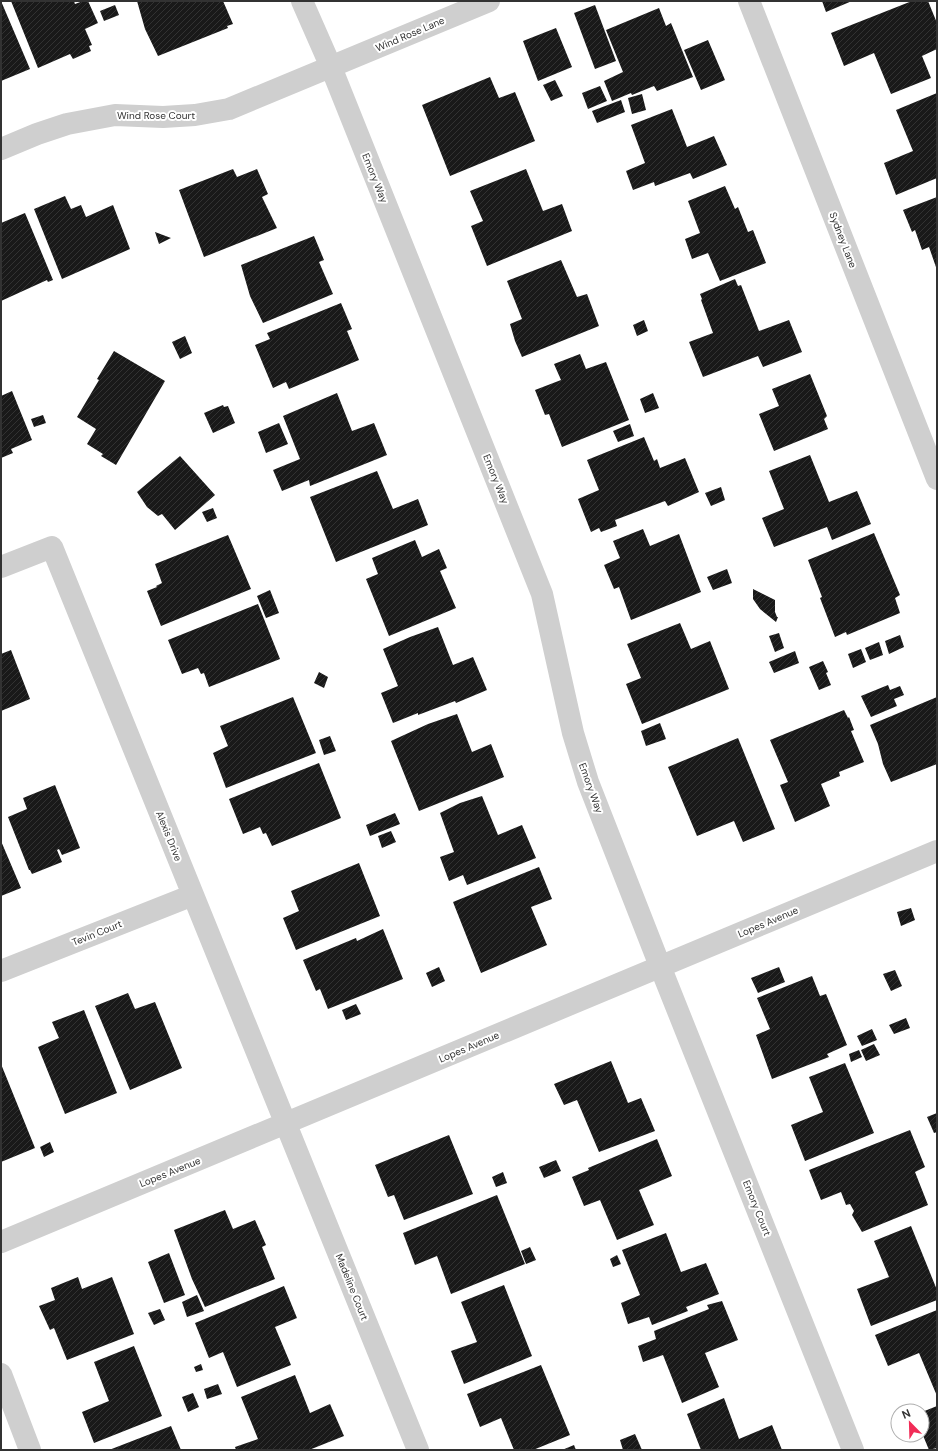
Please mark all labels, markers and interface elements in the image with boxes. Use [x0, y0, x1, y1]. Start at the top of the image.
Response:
street label: Wind Rose Lane [373, 13, 447, 54]
street label: Wind Rose Court [117, 109, 195, 122]
street label: Emory Way [359, 151, 391, 205]
street label: Sydney Lane [826, 210, 860, 270]
street label: Emory Way [480, 452, 512, 506]
street label: Emory Way [576, 761, 606, 815]
street label: Alexis Drive [153, 809, 185, 863]
street label: Lopes Avenue [736, 903, 801, 941]
street label: Tevin Court [70, 917, 124, 949]
street label: Lopes Avenue [437, 1028, 502, 1066]
street label: Lopes Avenue [138, 1154, 203, 1190]
street label: Emory Court [740, 1178, 774, 1238]
street label: Madeline Court [333, 1252, 371, 1322]
north arrow [890, 1403, 930, 1443]
text: N [900, 1406, 913, 1422]

